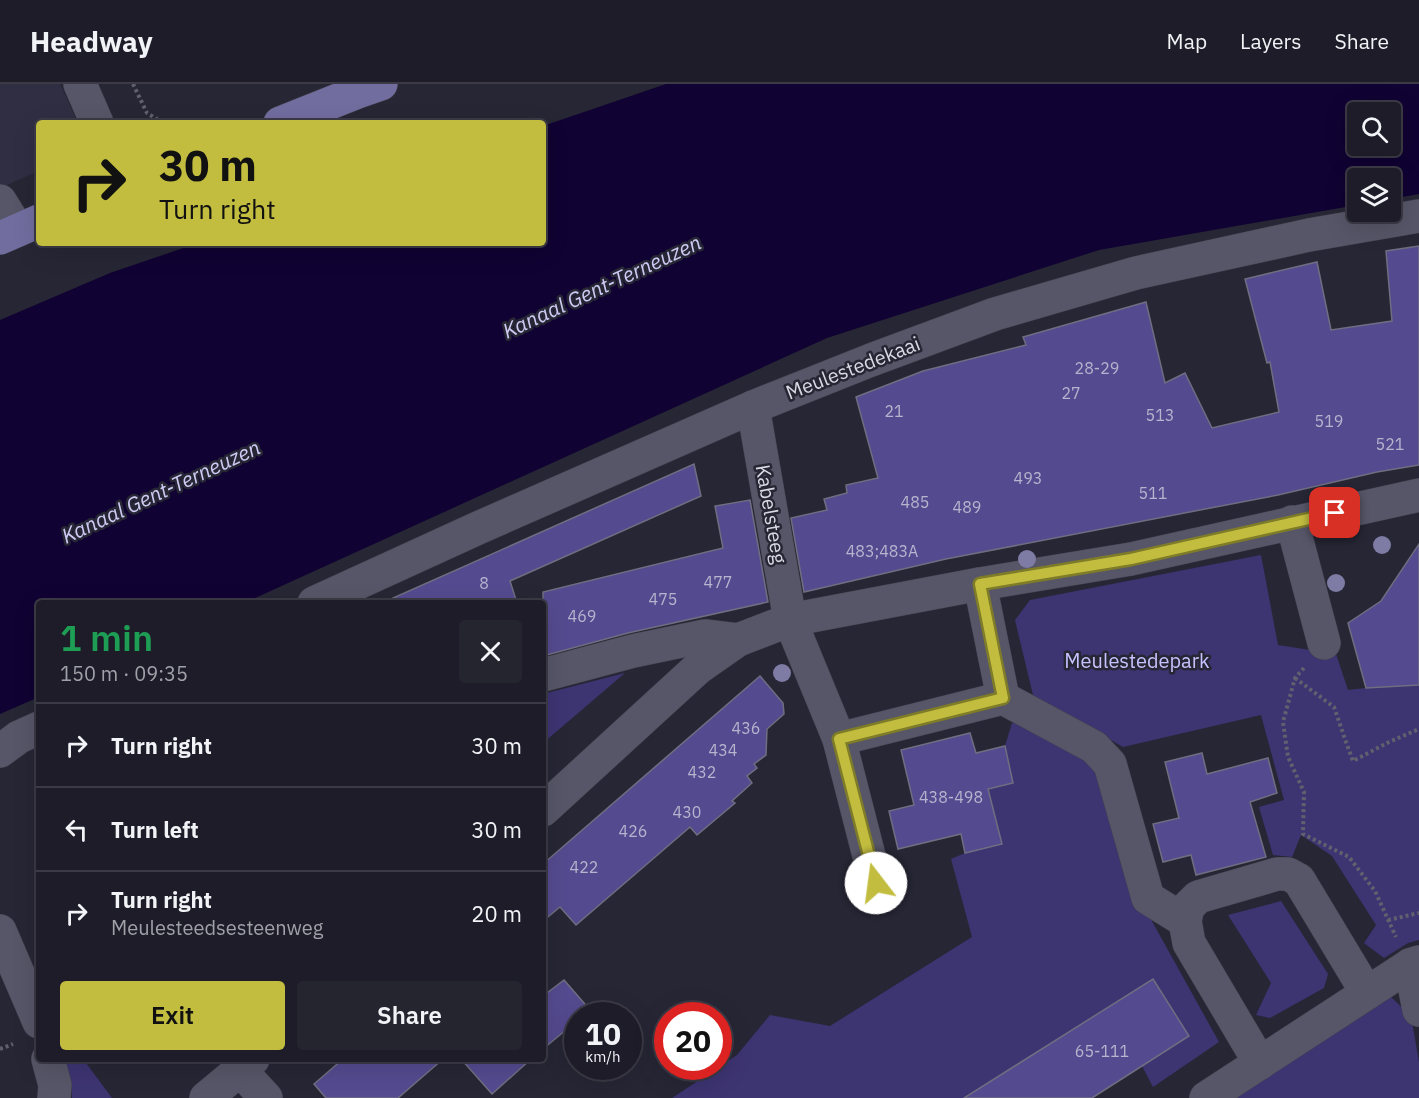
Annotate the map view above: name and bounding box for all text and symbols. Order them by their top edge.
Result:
text: Headway [30,23,153,60]
text: Map [1167,27,1207,55]
text: Layers [1240,27,1302,55]
text: Share [1335,27,1389,55]
map controls [1347,102,1401,222]
button: search [1347,102,1401,156]
text: 30 m [159,138,257,193]
icon: right [60,144,138,222]
button: layers [1347,168,1401,222]
text: Turn right [159,191,276,226]
water label: Kanaal Gent-Terneuzen [498,228,705,344]
street label: Meulestedekaai [782,330,924,406]
house number: 28-29 [1075,358,1119,378]
house number: 27 [1061,383,1081,403]
house number: 21 [884,401,904,421]
house number: 513 [1146,405,1174,425]
house number: 519 [1315,411,1343,431]
water label: Kanaal Gent-Terneuzen [57,433,264,549]
house number: 521 [1376,434,1404,454]
street label: Kabelsteeg [750,462,794,566]
house number: 493 [1014,468,1042,488]
house number: 511 [1139,483,1167,503]
pin [1309,487,1360,538]
house number: 485 [901,492,929,512]
icon: arrive [1318,496,1351,529]
house number: 489 [953,497,981,517]
house number: 483;483A [846,541,918,561]
house number: 477 [704,572,732,592]
house number: 8 [479,573,489,593]
house number: 475 [649,589,677,609]
house number: 469 [568,606,596,626]
text: 1 min [60,614,153,661]
button: close [459,620,522,683]
park label: Meulestedepark [1064,647,1210,674]
text: 150 m · 09:35 [60,660,188,687]
house number: 436 [732,718,760,738]
icon: right [60,729,93,762]
text: Turn right [111,731,212,760]
text: 30 m [471,731,522,760]
house number: 434 [709,740,737,760]
house number: 432 [688,762,716,782]
house number: 438-498 [919,787,983,807]
house number: 430 [673,802,701,822]
icon: left [60,813,93,846]
text: Turn left [111,815,199,844]
text: 30 m [471,815,522,844]
house number: 426 [619,821,647,841]
position arrow [844,851,908,915]
house number: 422 [570,857,598,877]
text: Turn right [111,885,212,914]
icon: right [60,897,93,930]
text: 20 m [471,899,522,928]
text: Meulesteedsesteenweg [111,914,323,941]
button: Exit [60,981,285,1050]
button: Share [297,981,522,1050]
speed limit sign: 20 [654,1002,732,1080]
text: 10 [585,1014,621,1053]
house number: 65-111 [1075,1041,1129,1061]
text: km/h [585,1047,621,1066]

